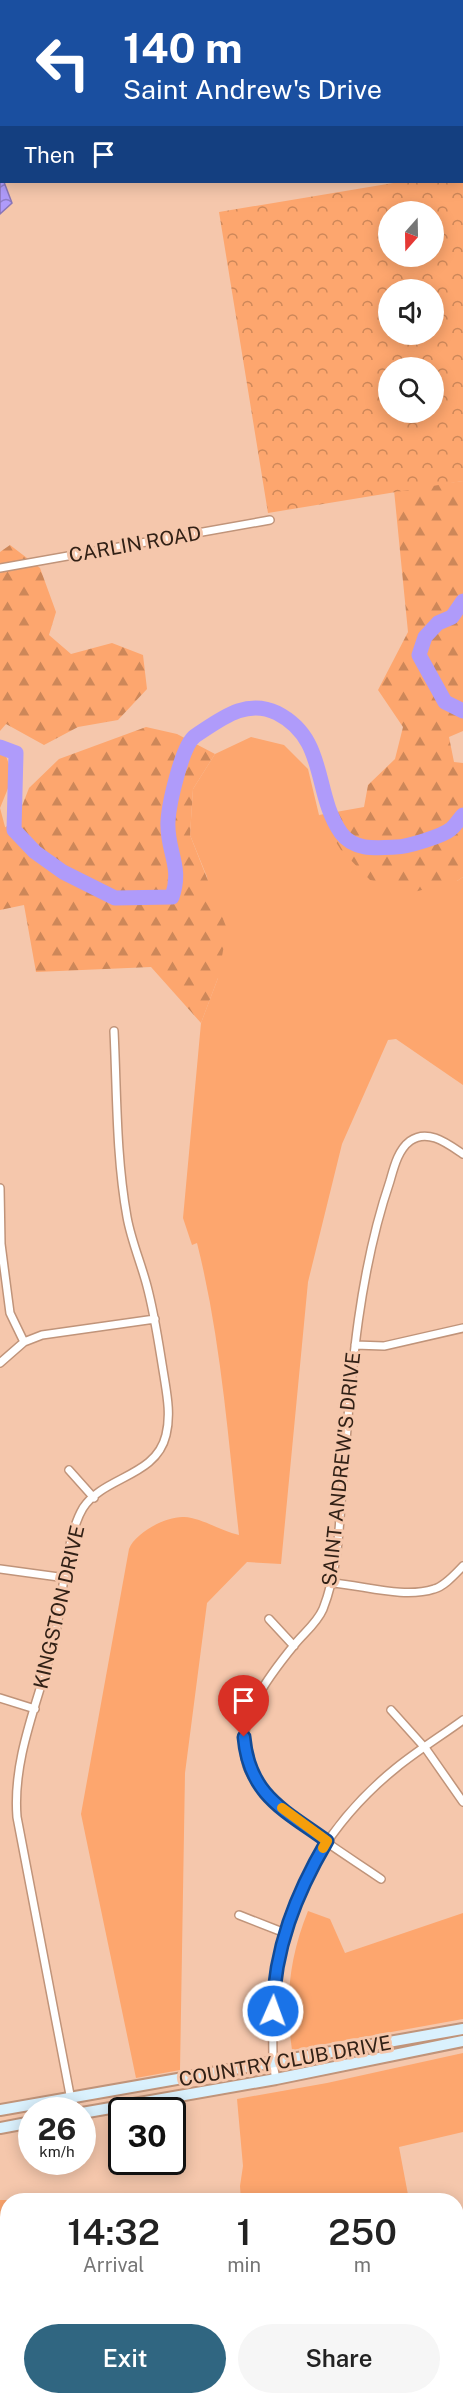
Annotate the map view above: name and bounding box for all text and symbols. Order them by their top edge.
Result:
text: 140 m [123,23,243,72]
icon: left [24,24,102,102]
text: Saint Andrew's Drive [123,73,382,105]
icon: arrive [87,138,120,171]
text: Then [24,142,75,168]
north arrow [378,201,444,267]
map controls [378,201,444,423]
button: sound [378,279,444,345]
button: search [378,357,444,423]
street label: CARLIN ROAD [67,521,203,567]
street label: SAINT ANDREW'S DRIVE [317,1351,365,1587]
street label: KINGSTON DRIVE [28,1523,90,1691]
pin [218,1675,269,1737]
icon: arrive [227,1684,260,1717]
position arrow [241,1979,305,2043]
street label: COUNTRY CLUB DRIVE [177,2030,393,2092]
speed limit sign: 30 [108,2097,186,2175]
text: 26 [38,2111,76,2147]
text: km/h [39,2143,75,2160]
text: 14:32 [67,2211,160,2253]
text: 1 [237,2211,252,2253]
text: 250 [328,2211,397,2253]
text: Arrival [83,2253,144,2277]
text: min [227,2253,261,2277]
text: m [354,2253,371,2277]
button: Exit [24,2324,226,2393]
button: Share [238,2324,440,2393]

